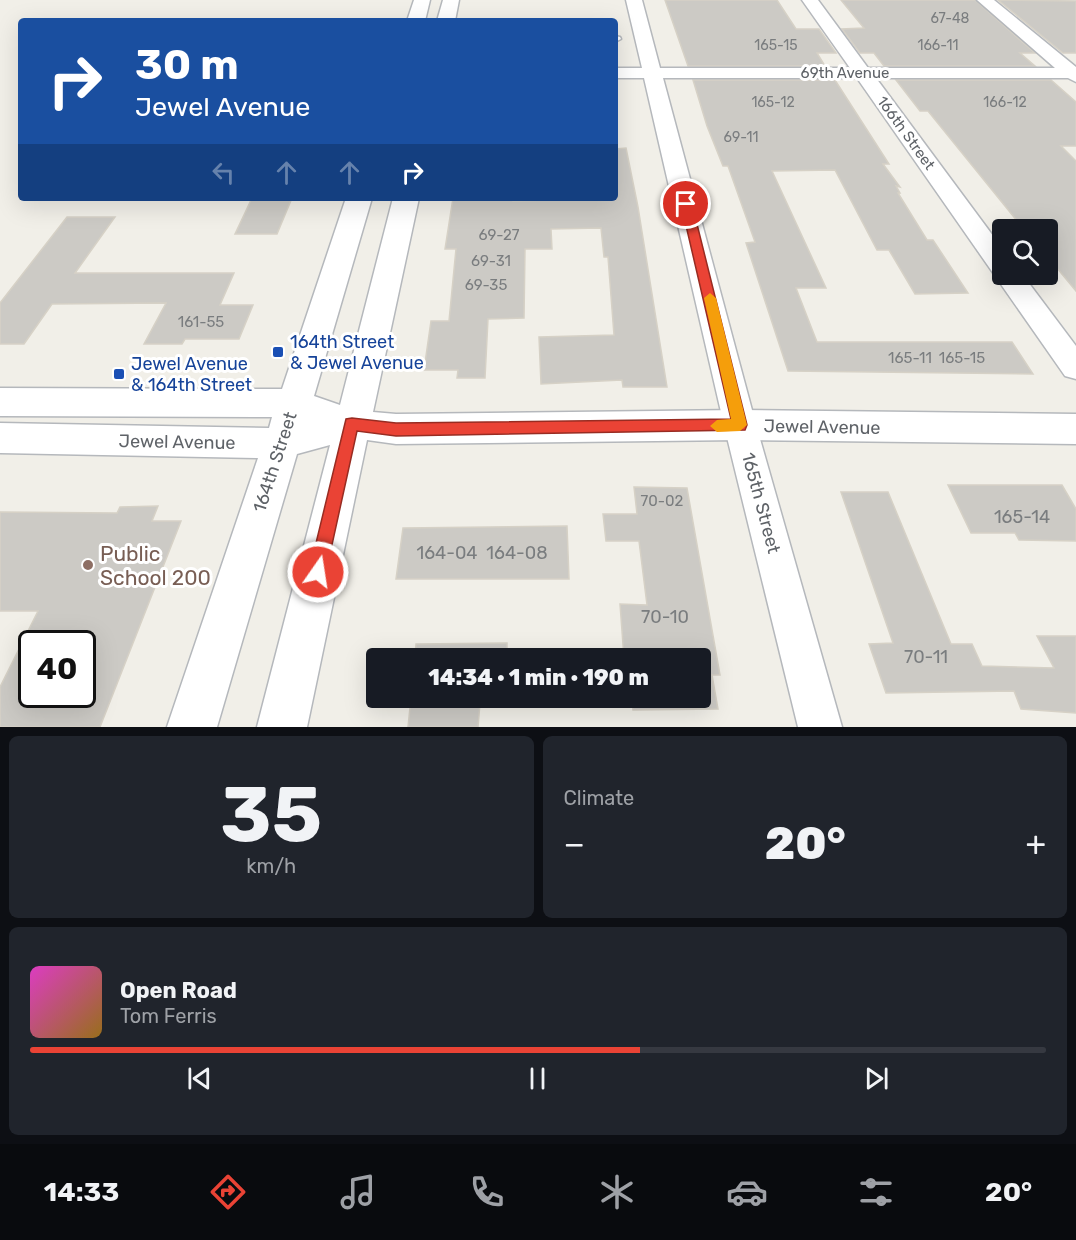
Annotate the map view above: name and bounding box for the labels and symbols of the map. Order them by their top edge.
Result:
house number: 67-48 [930,10,970,27]
house number: 165-15 [754,37,798,54]
house number: 166-11 [917,37,959,54]
street label: 69th Avenue [801,64,889,82]
street label: 166th Street [873,93,939,173]
house number: 165-12 [751,94,795,111]
house number: 166-12 [983,94,1027,111]
house number: 69-11 [724,129,758,146]
pin [660,178,711,229]
house number: 69-27 [479,226,520,244]
house number: 69-31 [471,252,511,270]
house number: 69-35 [465,276,507,294]
house number: 161-55 [178,313,224,331]
place label: 164th Street & Jewel Avenue [290,331,424,374]
marker: 164th Street & Jewel Avenue [271,345,285,359]
house number: 165-11 [888,349,932,367]
house number: 165-15 [939,349,985,367]
place label: Jewel Avenue & 164th Street [131,353,252,396]
marker: Jewel Avenue & 164th Street [112,367,126,381]
street label: 164th Street [248,409,302,515]
street label: Jewel Avenue [763,415,881,439]
street label: Jewel Avenue [118,430,236,454]
street label: 165th Street [737,450,785,556]
house number: 70-02 [641,492,684,510]
house number: 165-14 [994,506,1050,528]
position arrow [286,540,350,604]
place label: Public School 200 [100,541,211,590]
house number: 164-04 [416,542,478,564]
house number: 164-08 [486,542,548,564]
marker: Public School 200 [81,558,95,572]
house number: 70-10 [641,606,689,628]
speed limit sign: 40 [18,630,96,708]
house number: 70-11 [904,646,948,668]

